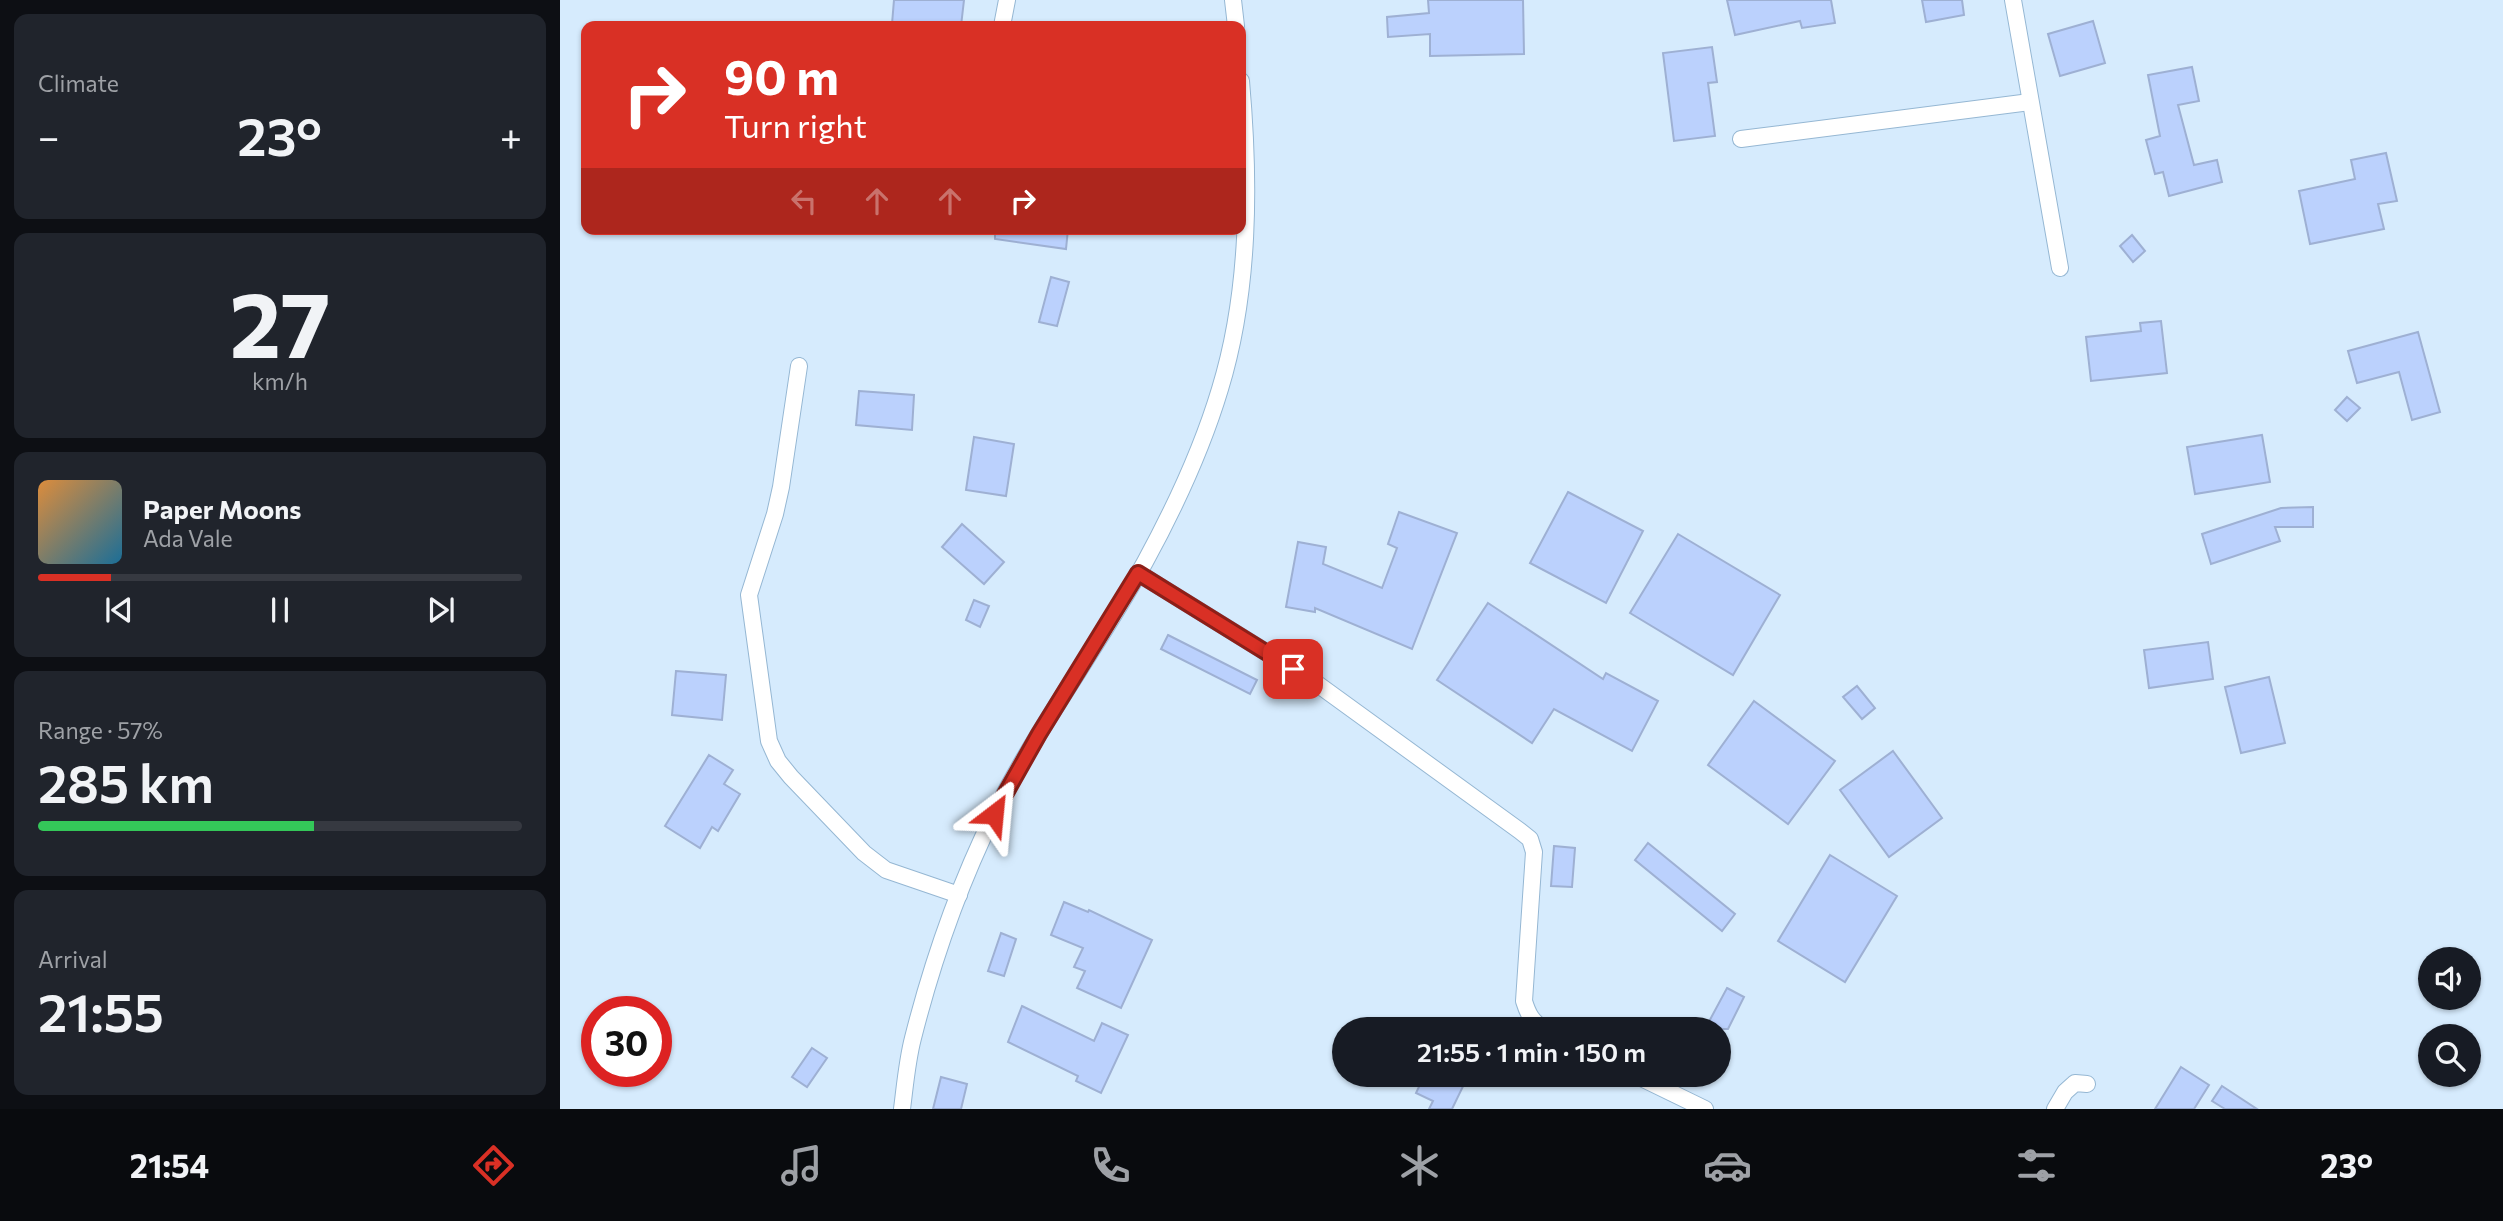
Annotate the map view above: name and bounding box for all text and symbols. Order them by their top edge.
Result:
text: 90 m [724,45,839,105]
icon: right [609,49,700,140]
text: Climate [38,69,119,97]
text: 23° [237,103,322,167]
text: Turn right [724,105,867,145]
text: − [38,112,60,159]
text: + [500,112,522,159]
icon: left [785,182,823,220]
icon: ahead [858,182,896,220]
icon: ahead [931,182,969,220]
icon: right [1004,182,1042,220]
text: 27 [229,265,331,377]
text: km/h [252,367,308,395]
text: Paper Moons [143,493,301,524]
text: Ada Vale [143,524,233,552]
icon: previous [100,591,138,629]
icon: pause [261,591,299,629]
icon: next [422,591,460,629]
pin [1263,639,1323,699]
icon: arrive [1274,650,1312,688]
text: Range · 57% [38,716,163,744]
text: 285 km [38,750,214,814]
position arrow [957,777,1031,851]
text: Arrival [38,945,108,973]
map controls [2418,947,2481,1087]
button: sound [2418,947,2481,1010]
text: 21:55 [38,979,164,1043]
speed limit sign: 30 [581,996,672,1087]
button: search [2418,1024,2481,1087]
text: 21:55 · 1 min · 150 m [1417,1036,1646,1067]
icon: directions [469,1141,518,1190]
icon: music [777,1141,826,1190]
icon: phone [1086,1141,1135,1190]
icon: climate [1395,1141,1444,1190]
icon: car [1703,1141,1752,1190]
icon: filters [2012,1141,2061,1190]
text: 21:54 [130,1145,209,1185]
text: 23° [2320,1145,2373,1185]

